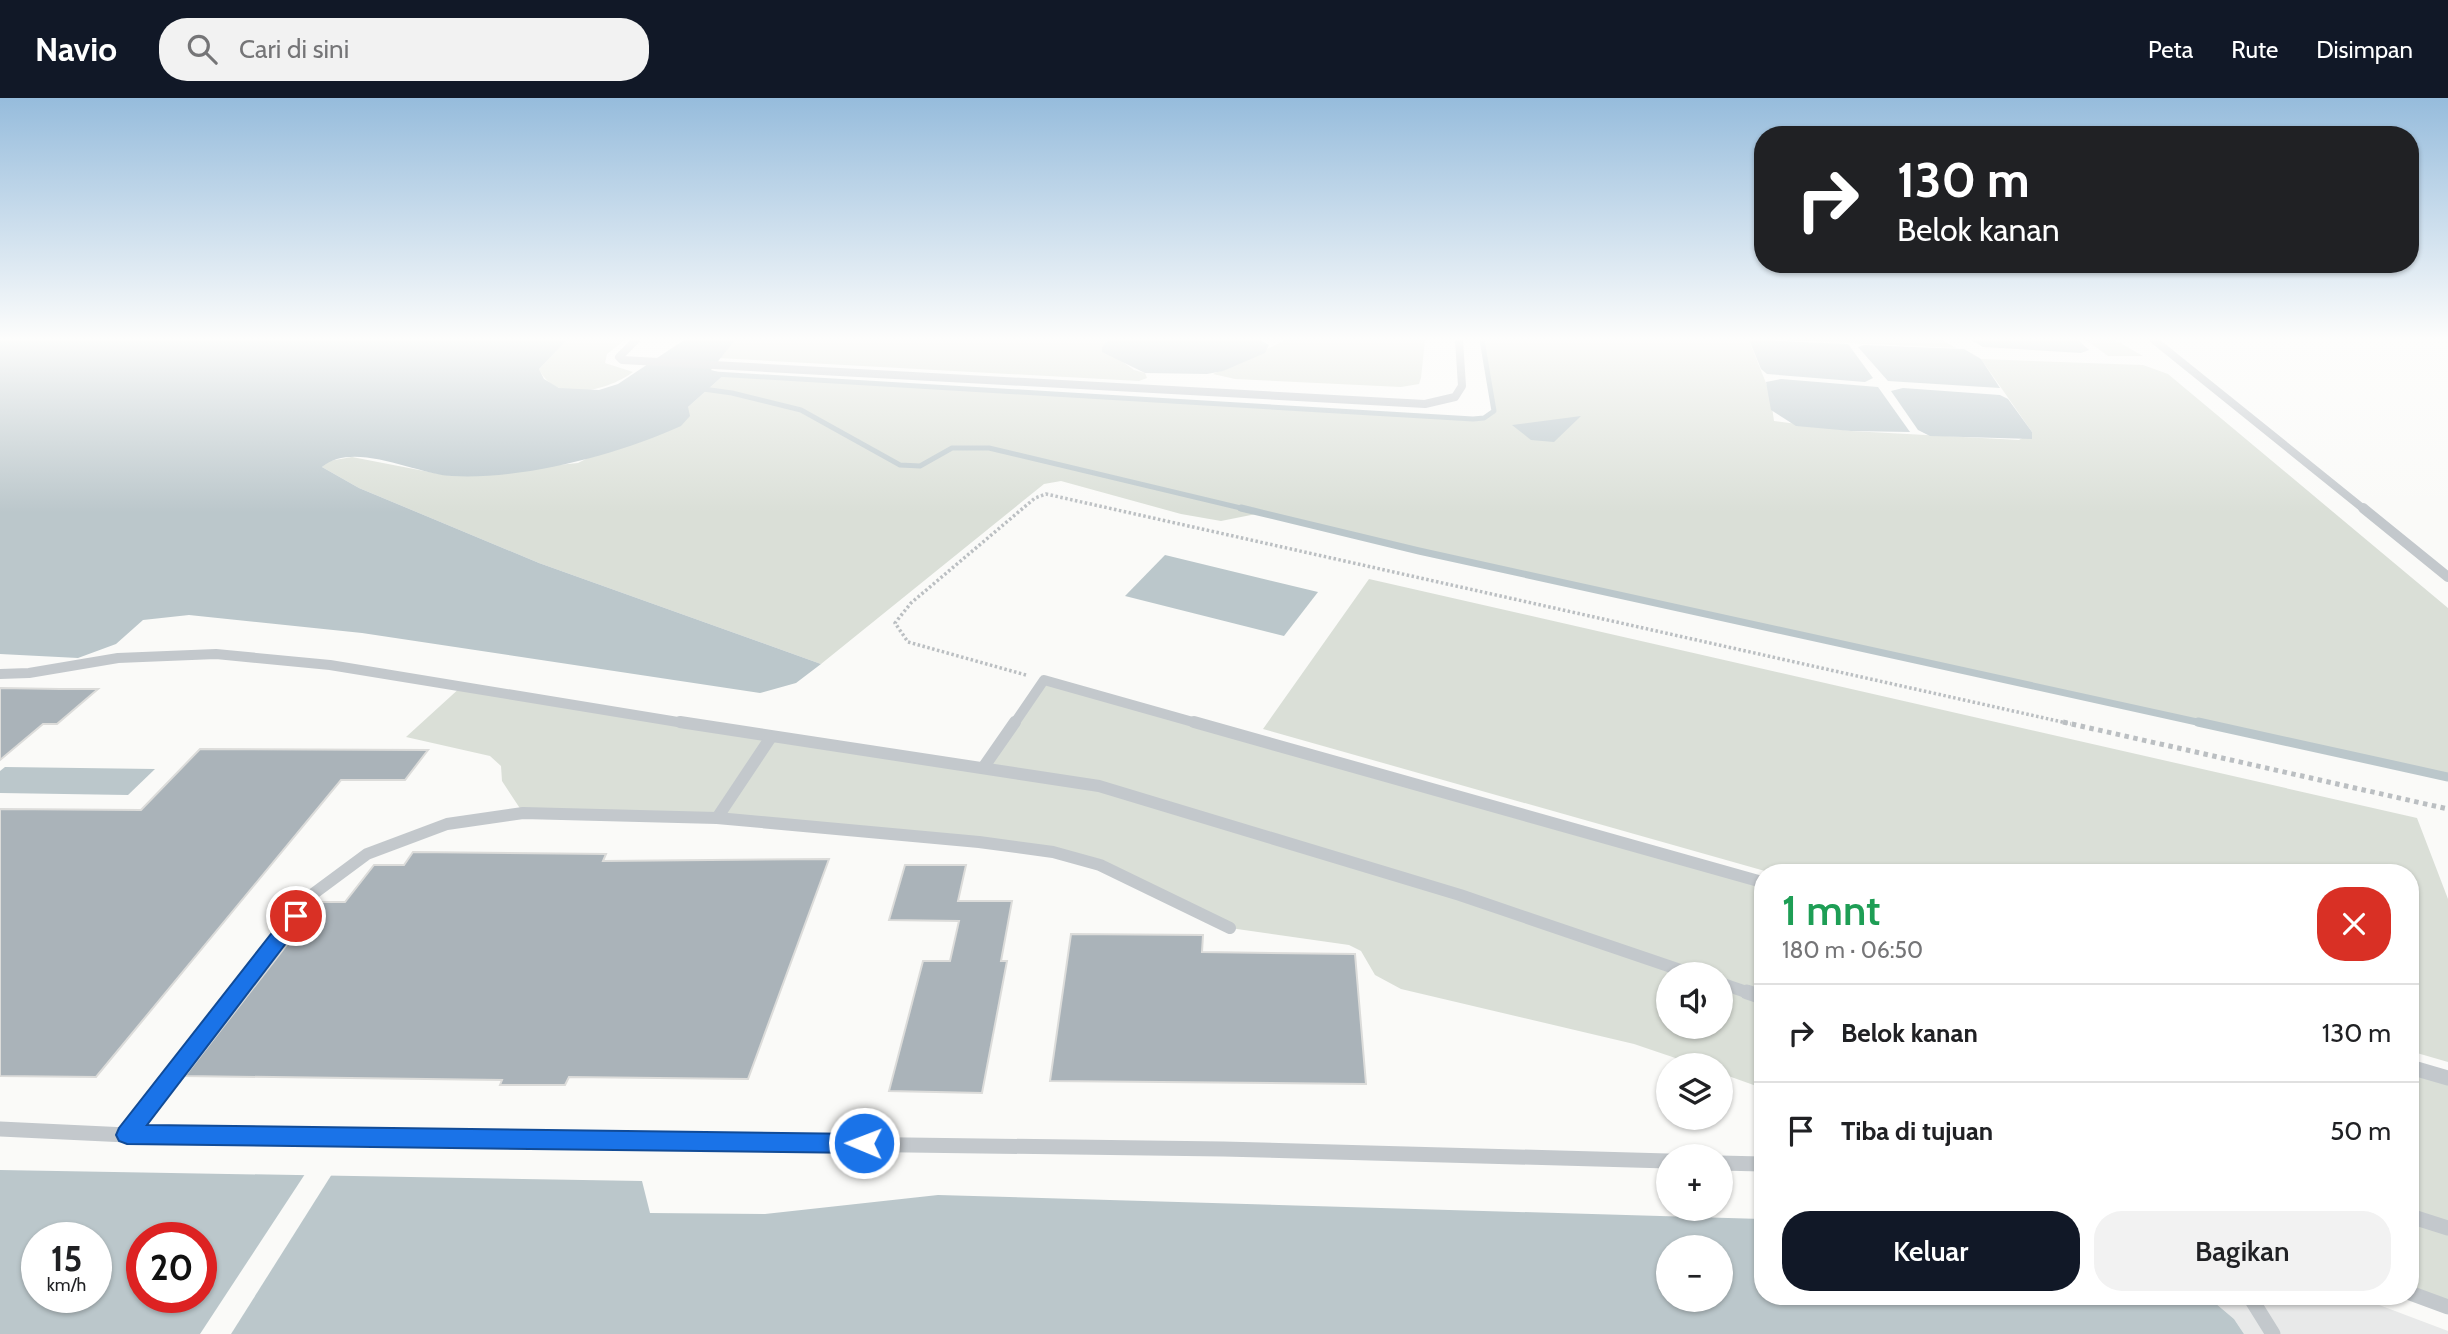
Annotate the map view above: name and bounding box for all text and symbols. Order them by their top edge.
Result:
search box [159,18,649,81]
text: Navio [35,29,117,69]
icon: search [183,30,221,68]
text: Cari di sini [239,33,349,65]
text: Peta [2148,35,2193,64]
text: Rute [2231,35,2278,64]
text: Disimpan [2316,35,2413,64]
text: 130 m [1897,150,2030,209]
icon: right [1782,154,1873,245]
text: Belok kanan [1897,210,2060,249]
text: 1 mnt [1782,884,1880,936]
pin [266,886,326,946]
button: close [2317,887,2391,961]
icon: arrive [277,897,315,935]
text: 180 m · 06:50 [1782,936,1923,964]
map controls [1656,962,1733,1312]
button: sound [1656,962,1733,1039]
icon: right [1782,1014,1820,1052]
text: Belok kanan [1841,1017,1978,1049]
text: 130 m [2322,1017,2391,1049]
button: layers [1656,1053,1733,1130]
position arrow [827,1106,901,1180]
icon: arrive [1782,1112,1820,1150]
text: Tiba di tujuan [1841,1115,1993,1147]
text: 50 m [2330,1115,2391,1147]
button: + [1656,1144,1733,1221]
button: Keluar [1782,1211,2080,1291]
button: Bagikan [2094,1211,2391,1291]
speed limit sign: 20 [126,1222,217,1313]
button: − [1656,1235,1733,1312]
text: 15 [51,1237,82,1280]
text: km/h [47,1274,86,1296]

